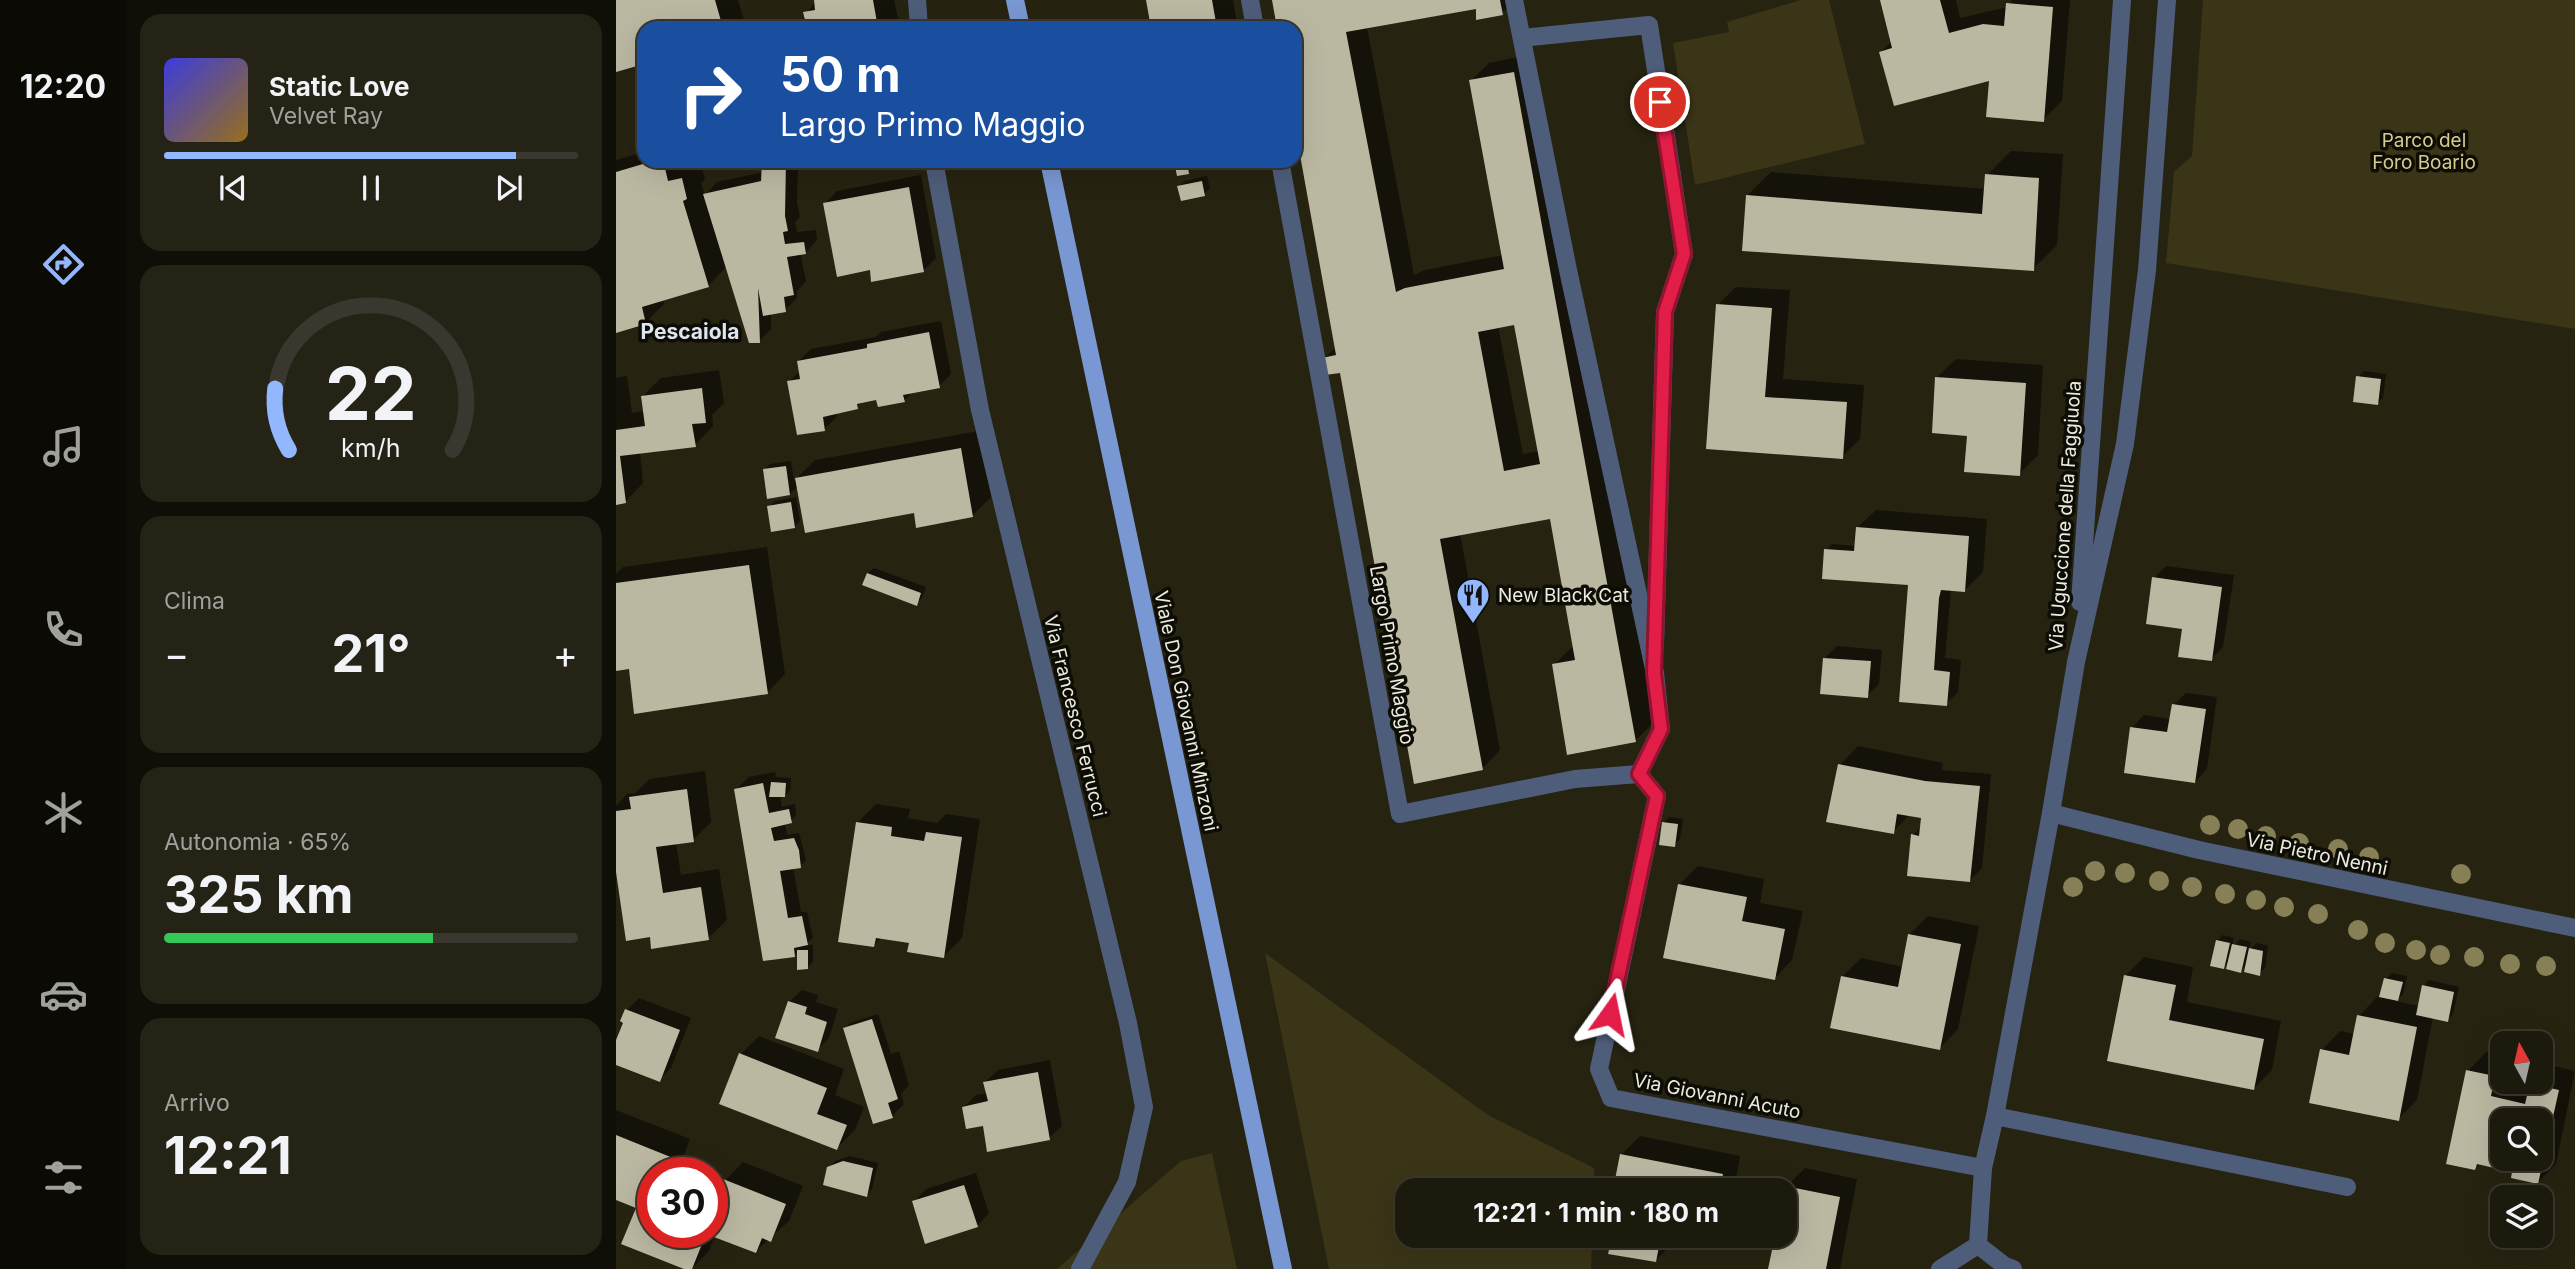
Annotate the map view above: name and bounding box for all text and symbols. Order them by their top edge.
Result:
text: 50 m [780,45,901,104]
icon: right [665,49,756,140]
text: 12:20 [20,67,106,106]
text: Static Love [269,71,410,102]
pin [1630,72,1690,132]
icon: arrive [1641,83,1679,121]
text: Velvet Ray [269,102,383,130]
text: Largo Primo Maggio [780,105,1085,144]
park label: Parco del Foro Boario [2372,129,2476,174]
icon: previous [214,169,252,207]
icon: pause [352,169,390,207]
icon: next [490,169,528,207]
icon: directions [39,240,88,289]
district label: Pescaiola [641,319,739,344]
text: 22 [325,349,417,438]
street label: Via Uguccione della Faggiuola [2044,380,2086,652]
icon: music [39,422,88,471]
text: km/h [341,432,401,462]
street label: Largo Primo Maggio [1365,564,1419,746]
restaurant icon: New Black Cat [1454,576,1492,625]
place label: New Black Cat [1498,584,1629,607]
text: Clima [164,587,225,615]
street label: Viale Don Giovanni Minzoni [1149,589,1223,833]
icon: phone [39,605,88,654]
street label: Via Francesco Ferrucci [1039,613,1111,819]
text: 21° [331,622,411,685]
text: − [164,631,189,677]
text: + [553,631,578,677]
icon: climate [39,788,88,837]
text: Autonomia · 65% [164,828,351,856]
street label: Via Pietro Nenni [2244,828,2390,880]
text: 325 km [164,863,354,926]
icon: car [39,970,88,1019]
position arrow [1573,977,1647,1051]
north arrow [2490,1031,2553,1094]
map controls [2490,1031,2553,1248]
street label: Via Giovanni Acuto [1631,1069,1803,1123]
text: Arrivo [164,1089,230,1117]
button: search [2490,1108,2553,1171]
text: 12:21 [164,1124,292,1187]
icon: filters [39,1153,88,1202]
speed limit sign: 30 [637,1157,728,1248]
button: layers [2490,1185,2553,1248]
text: 12:21 · 1 min · 180 m [1473,1197,1719,1228]

